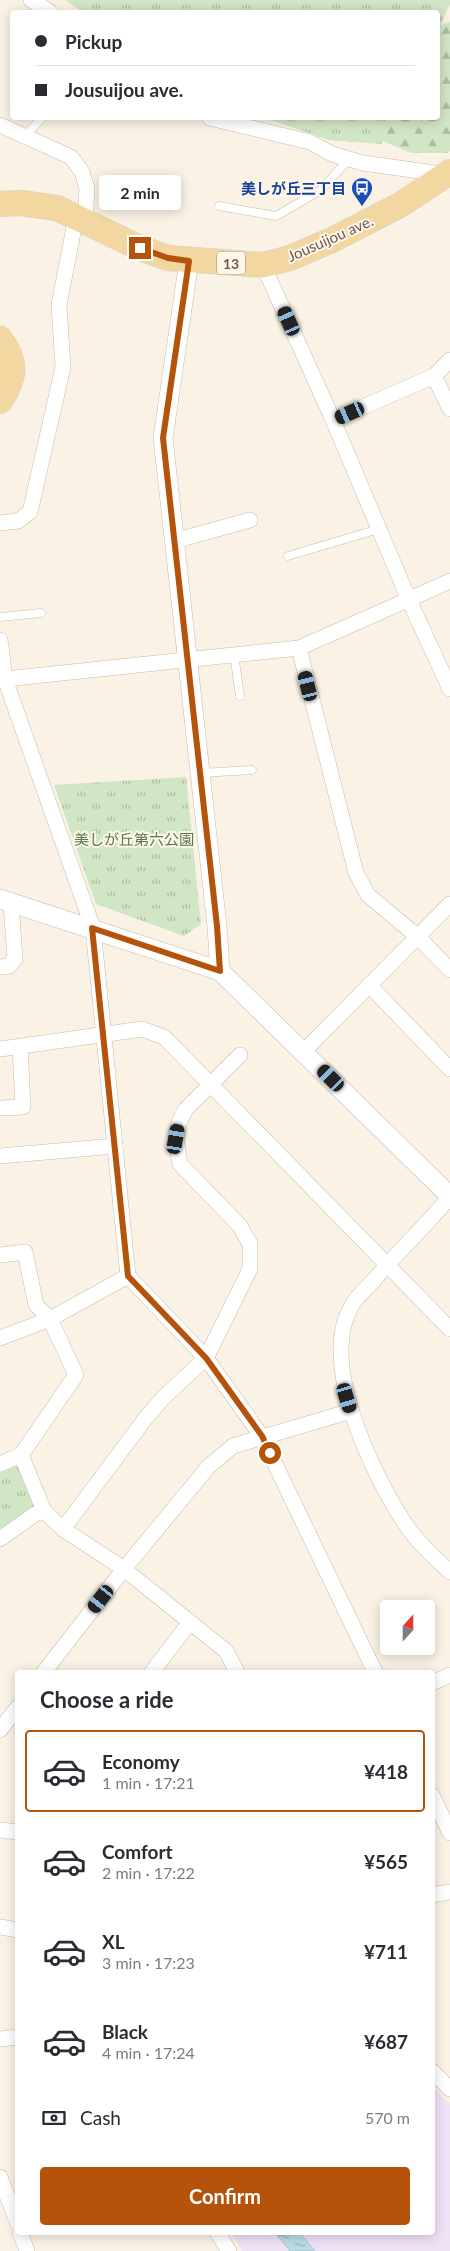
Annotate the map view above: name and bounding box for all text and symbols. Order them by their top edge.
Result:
text: Pickup [65,30,122,53]
text: Jousuijou ave. [65,78,183,101]
callout: 2 min [99,176,181,210]
bus stop icon: 美しが丘三丁目 [350,176,374,207]
place label: 美しが丘三丁目 [241,179,346,197]
text: 2 min [120,183,160,202]
street label: Jousuijou ave. [284,211,376,265]
route end [129,237,151,259]
road number: 13 [217,252,245,274]
car [276,304,301,338]
car [333,400,366,426]
car [297,670,318,702]
park label: 美しが丘第六公園 [74,830,194,848]
car [315,1062,346,1094]
car [166,1123,185,1155]
car [335,1381,358,1415]
route start [259,1442,281,1464]
car [85,1583,116,1615]
north arrow [380,1600,435,1655]
map controls [380,1600,435,1655]
text: Choose a ride [40,1686,174,1713]
icon: car [42,1749,87,1794]
text: Economy [102,1750,180,1773]
text: ¥418 [364,1760,408,1783]
text: 1 min · 17:21 [102,1773,195,1792]
icon: car [42,1839,87,1884]
text: Comfort [102,1840,173,1863]
text: ¥565 [364,1850,408,1873]
text: 2 min · 17:22 [102,1863,195,1882]
icon: car [42,1929,87,1974]
text: XL [102,1930,125,1953]
text: ¥711 [364,1940,408,1963]
text: 3 min · 17:23 [102,1953,195,1972]
icon: car [42,2019,87,2064]
text: Black [102,2020,148,2043]
text: ¥687 [364,2030,408,2053]
text: 4 min · 17:24 [102,2043,195,2062]
icon: cash [40,2104,68,2132]
text: Cash [80,2106,121,2129]
text: 570 m [365,2108,410,2127]
button: Confirm [40,2167,410,2225]

